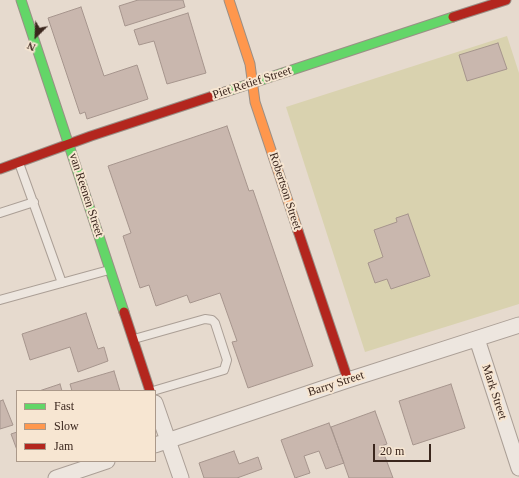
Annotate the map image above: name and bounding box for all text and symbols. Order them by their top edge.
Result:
north arrow [16,16,56,56]
text: N [25,40,37,54]
street label: Piet Retief Street [211,63,293,103]
street label: van Reenen Street [66,151,106,239]
street label: Robertson Street [266,151,304,231]
street label: Mark Street [478,363,510,421]
street label: Barry Street [306,368,366,400]
legend [16,390,156,462]
text: Fast [54,399,74,413]
text: Slow [54,419,79,433]
scale bar [375,436,433,462]
text: Jam [54,439,73,453]
text: 20 m [380,444,404,458]

